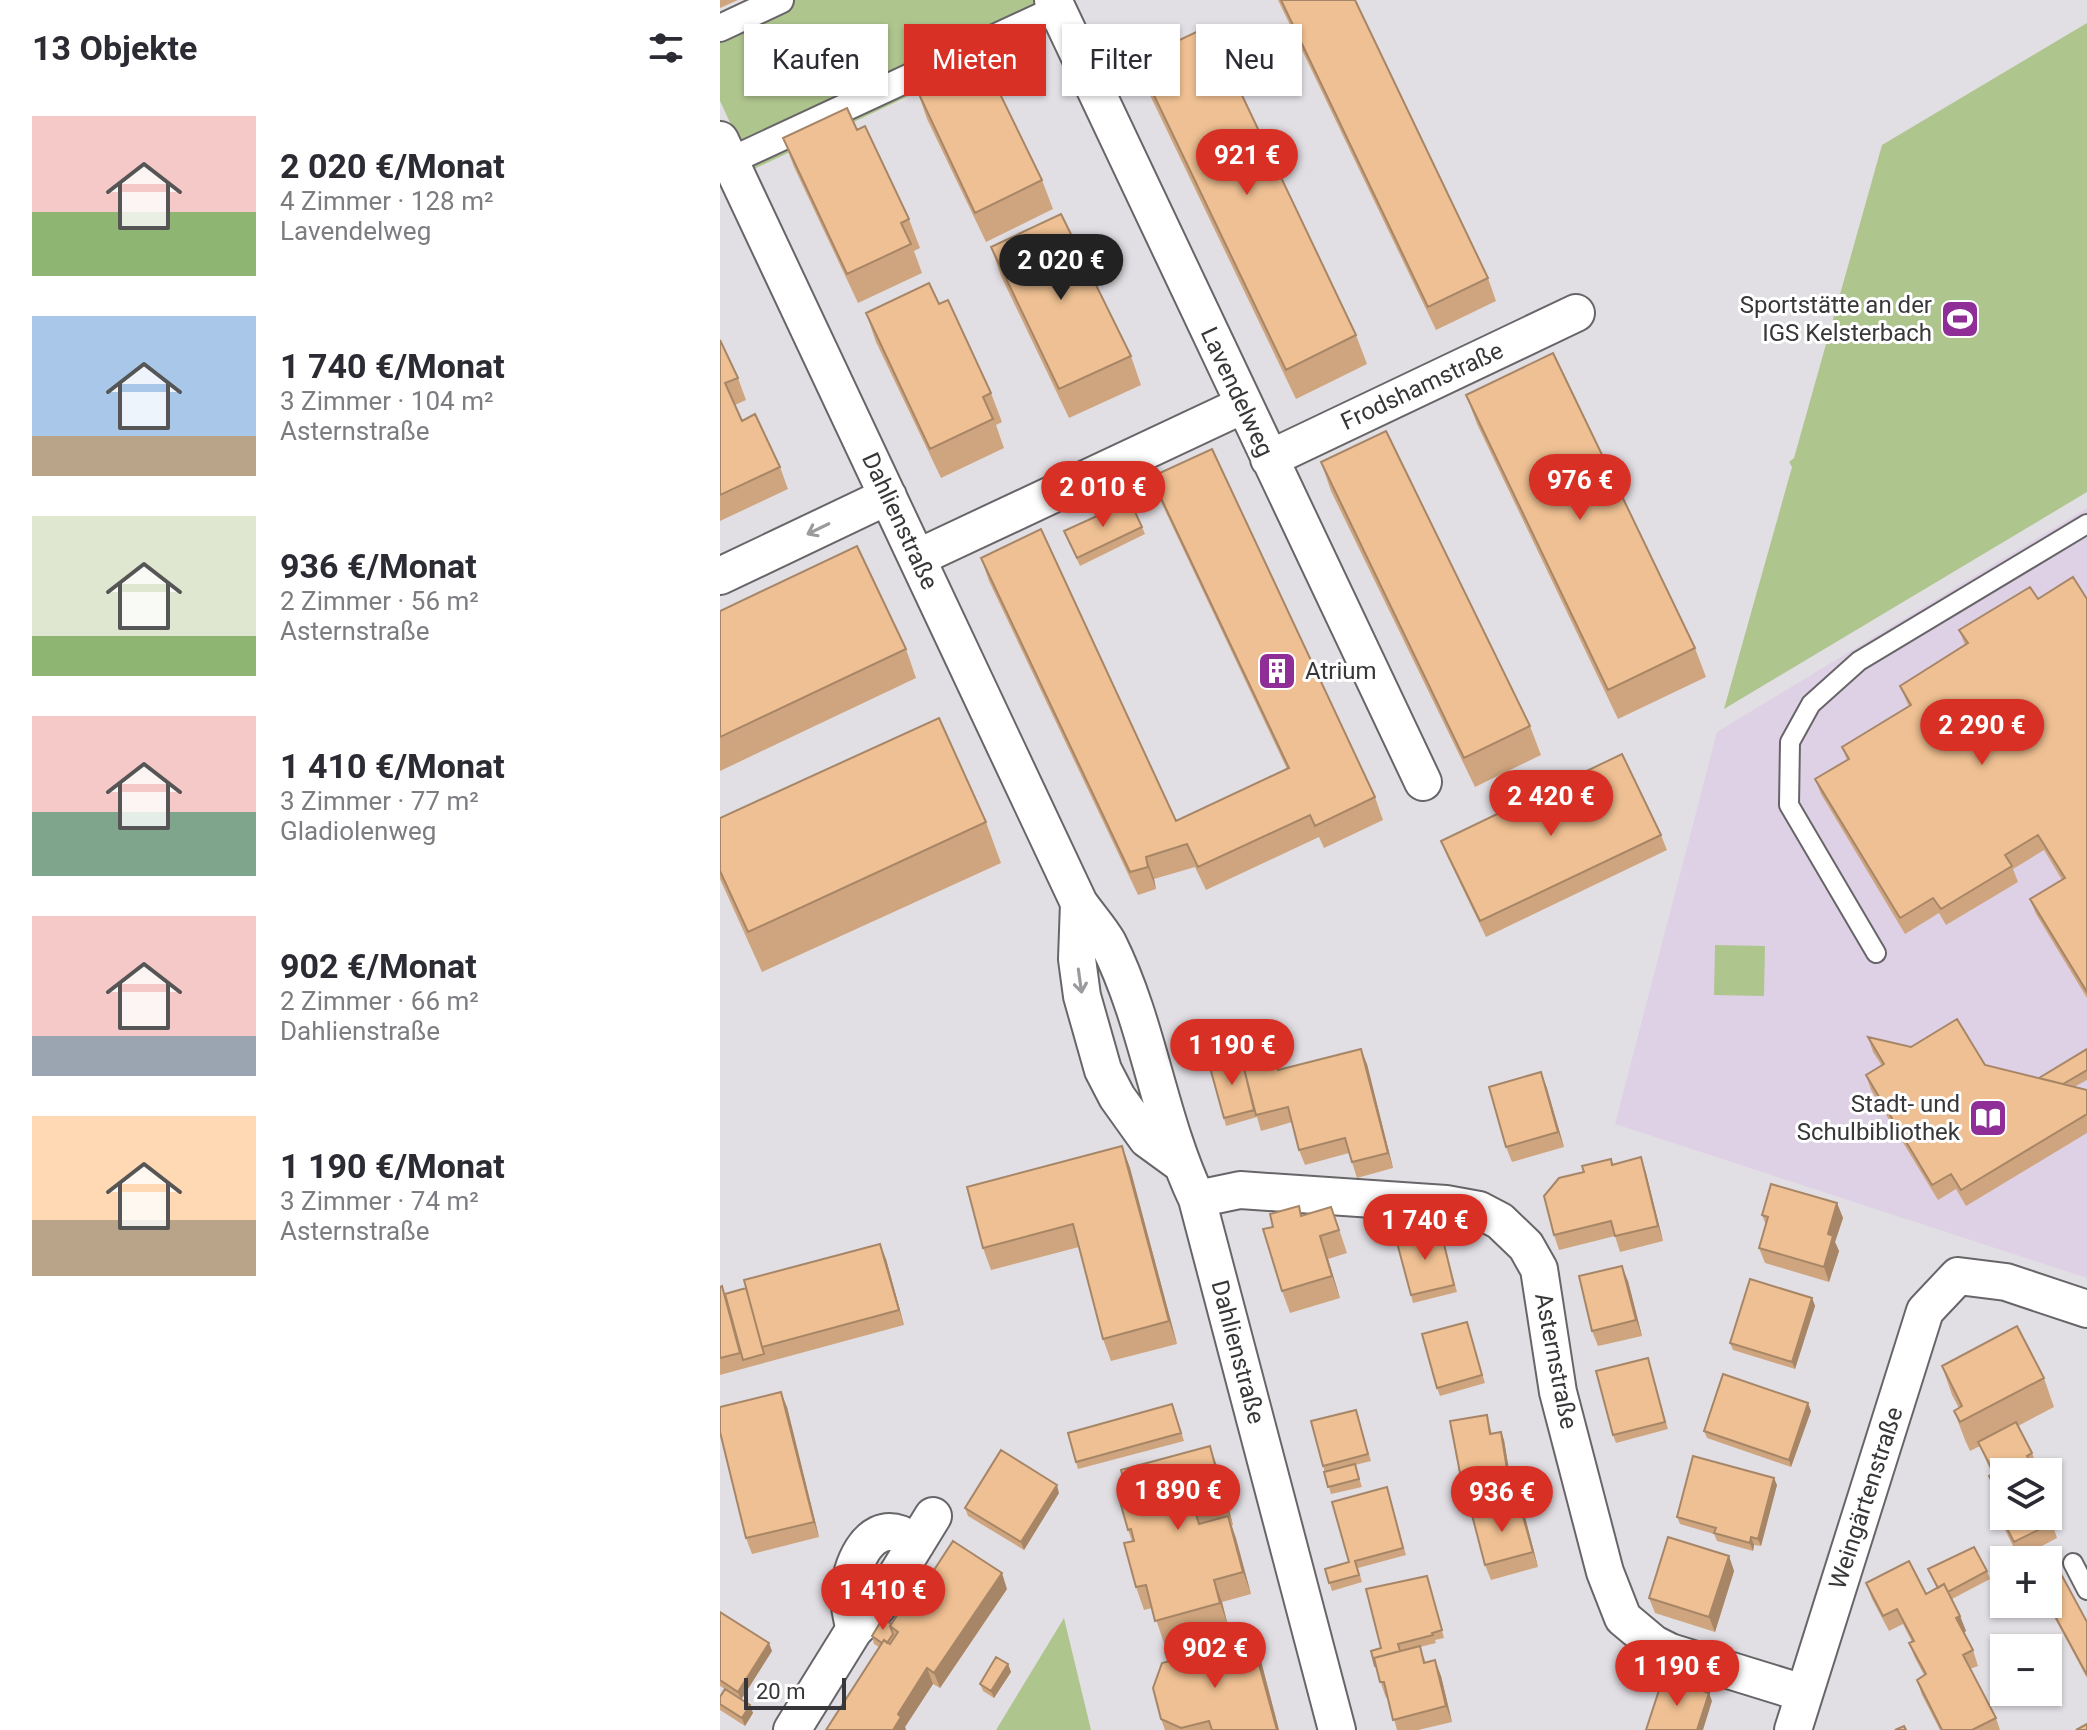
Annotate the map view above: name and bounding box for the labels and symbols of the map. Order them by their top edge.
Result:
pin: 921 € [1191,129,1303,197]
pin: 2 020 € [987,234,1135,302]
place label: Sportstätte an der IGS Kelsterbach [1740,291,1932,347]
sports icon: Sportstätte an der IGS Kelsterbach [1939,298,1981,340]
street label: Lavendelweg [1195,323,1279,461]
street label: Frodshamstraße [1336,336,1508,436]
street label: Dahlienstraße [856,448,944,594]
pin: 976 € [1524,454,1636,522]
pin: 2 010 € [1029,461,1177,529]
one-way arrow [806,522,830,537]
building icon: Atrium [1256,650,1298,692]
place label: Atrium [1305,657,1377,685]
pin: 2 290 € [1908,699,2056,767]
pin: 2 420 € [1477,770,1625,838]
one-way arrow [1073,968,1088,993]
pin: 1 190 € [1158,1019,1306,1087]
place label: Stadt- und Schulbibliothek [1797,1090,1961,1146]
library icon: Stadt- und Schulbibliothek [1967,1097,2009,1139]
pin: 1 740 € [1351,1194,1499,1262]
street label: Dahlienstraße [1205,1277,1271,1427]
street label: Asternstraße [1529,1291,1583,1431]
street label: Weingärtenstraße [1823,1403,1909,1593]
pin: 1 890 € [1104,1464,1252,1532]
pin: 936 € [1446,1466,1558,1534]
pin: 1 410 € [809,1564,957,1632]
pin: 902 € [1159,1622,1271,1690]
pin: 1 190 € [1603,1640,1751,1708]
scale bar [744,1674,846,1710]

